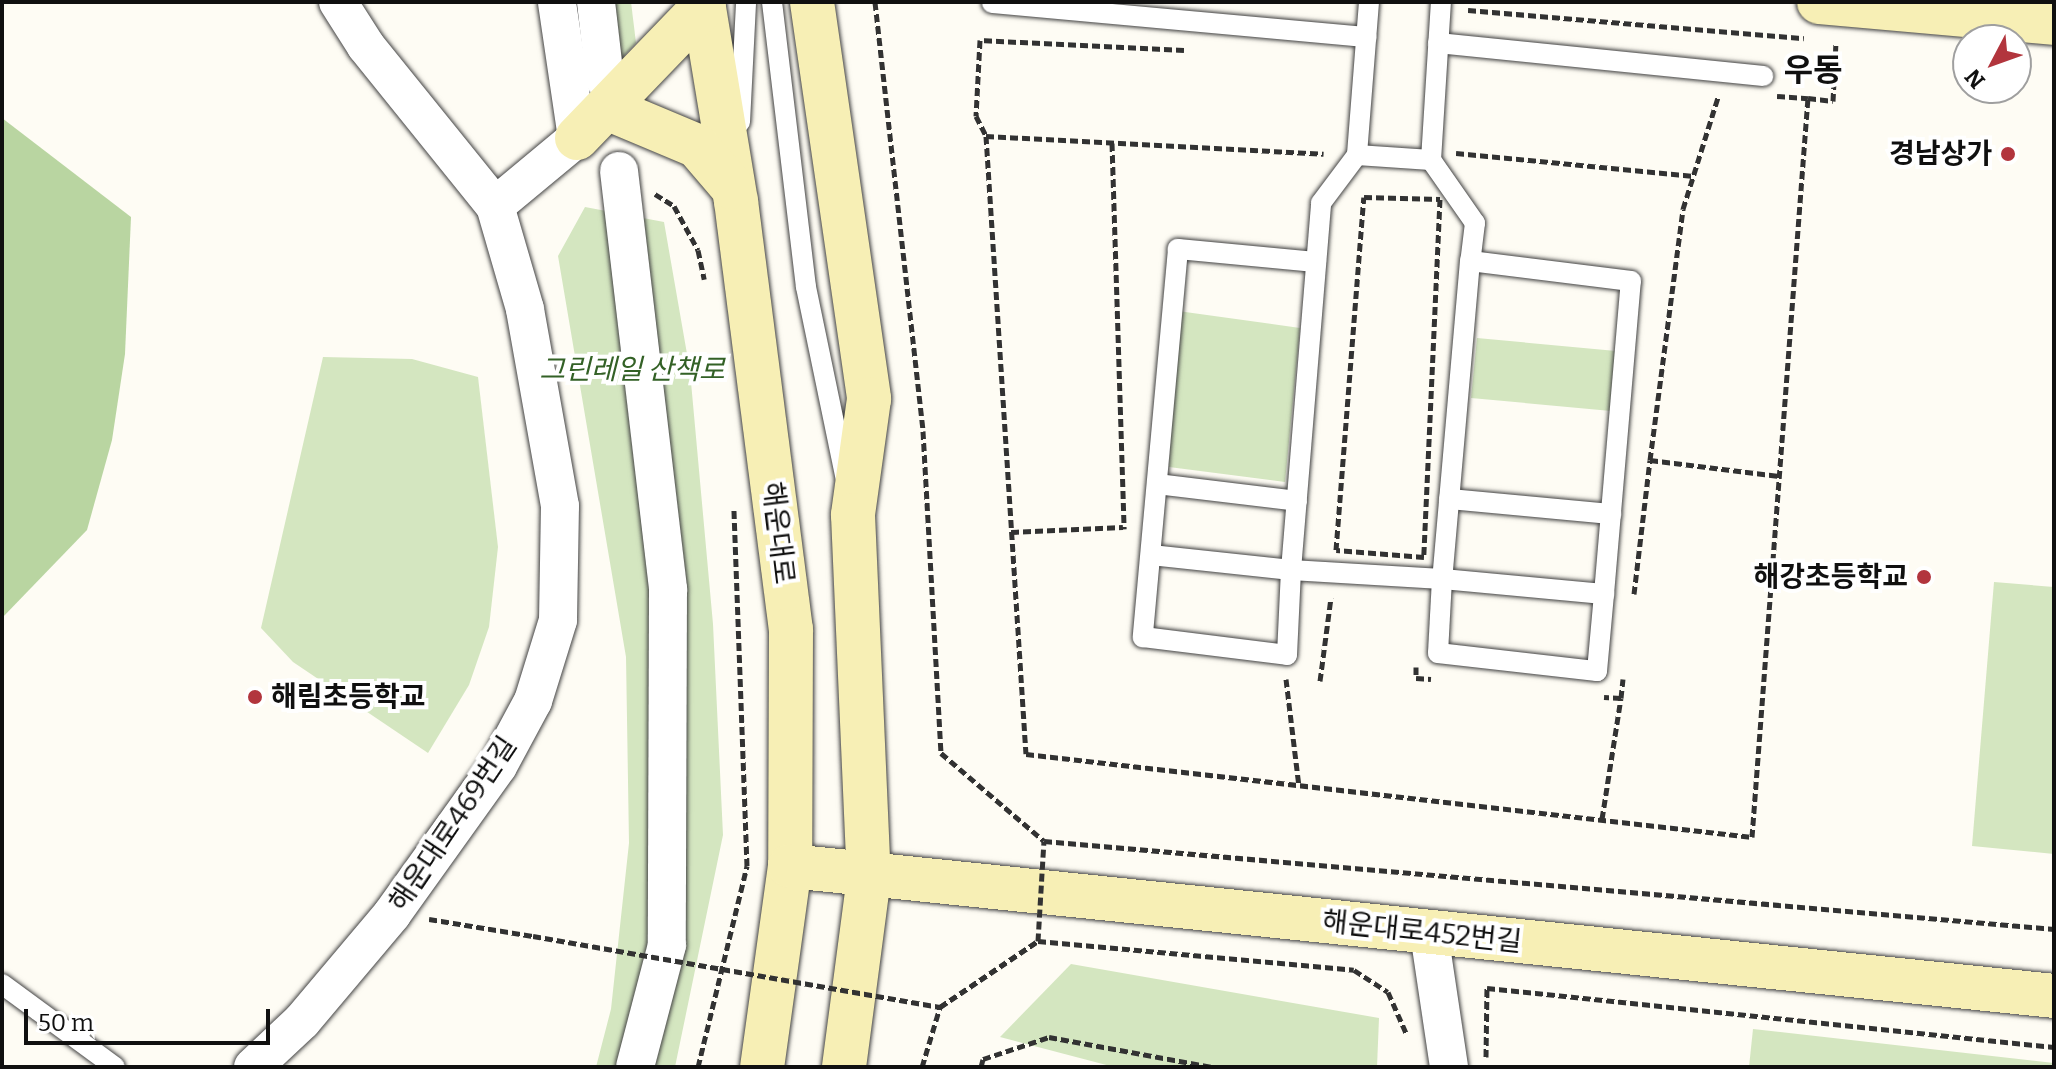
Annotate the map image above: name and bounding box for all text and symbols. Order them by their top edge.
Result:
north arrow [1952,24,2032,104]
district label: 우동 [1784,51,1842,89]
text: N [1959,64,1991,94]
place label: 경남상가 [1889,137,1992,171]
marker: 경남상가 [1999,145,2017,163]
park label: 그린레일 산책로 [539,353,725,387]
street label: 해운대로 [755,480,801,586]
place label: 해강초등학교 [1753,560,1908,594]
marker: 해강초등학교 [1915,568,1933,586]
place label: 해림초등학교 [271,680,426,714]
marker: 해림초등학교 [246,688,264,706]
street label: 해운대로469번길 [382,730,524,918]
street label: 해운대로452번길 [1320,905,1524,959]
scale bar [28,993,274,1043]
text: 50 m [38,1009,94,1037]

